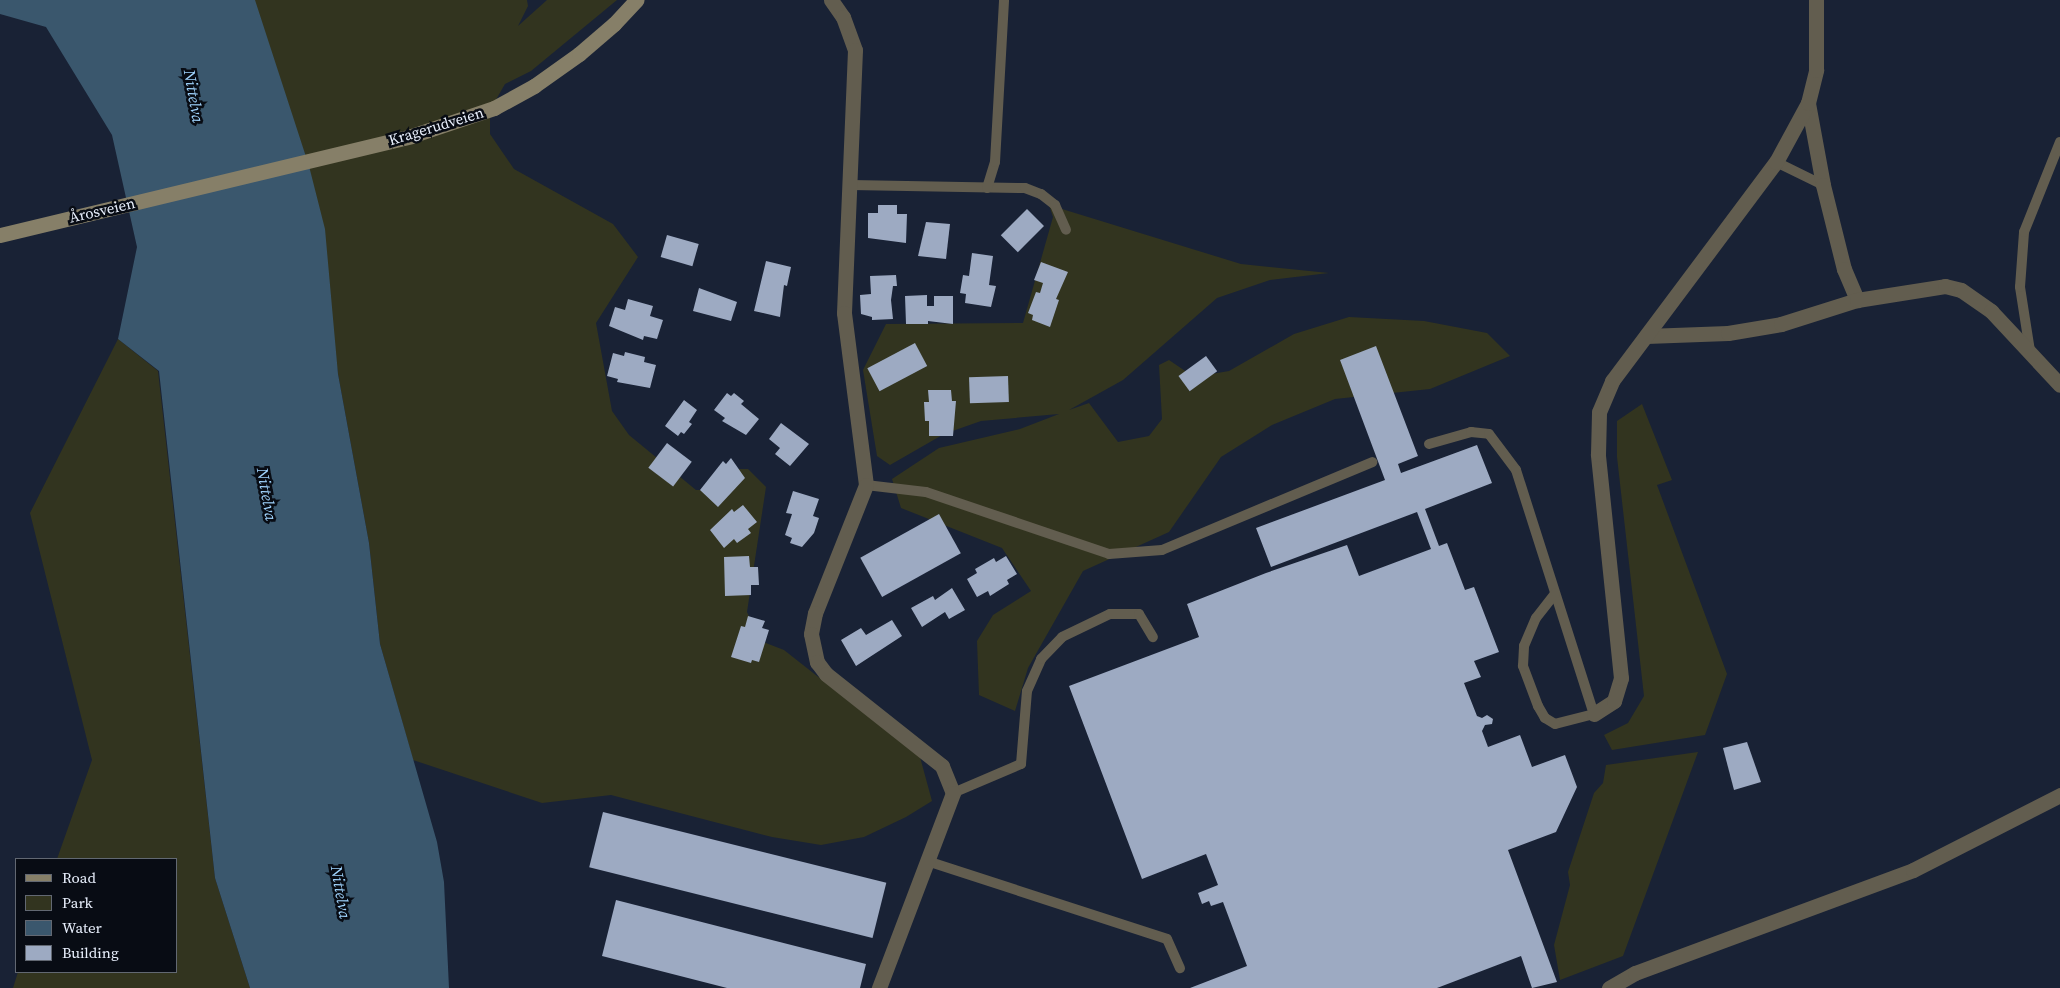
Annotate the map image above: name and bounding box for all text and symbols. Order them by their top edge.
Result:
water label: Nittelva [180,68,208,124]
street label: Kragerudveien [386,103,486,149]
street label: Årosveien [67,194,137,226]
water label: Nittelva [253,466,281,522]
legend [15,858,178,973]
water label: Nittelva [327,864,355,920]
text: Road [62,867,96,888]
text: Park [62,892,93,913]
text: Water [62,917,102,938]
text: Building [62,942,119,963]

